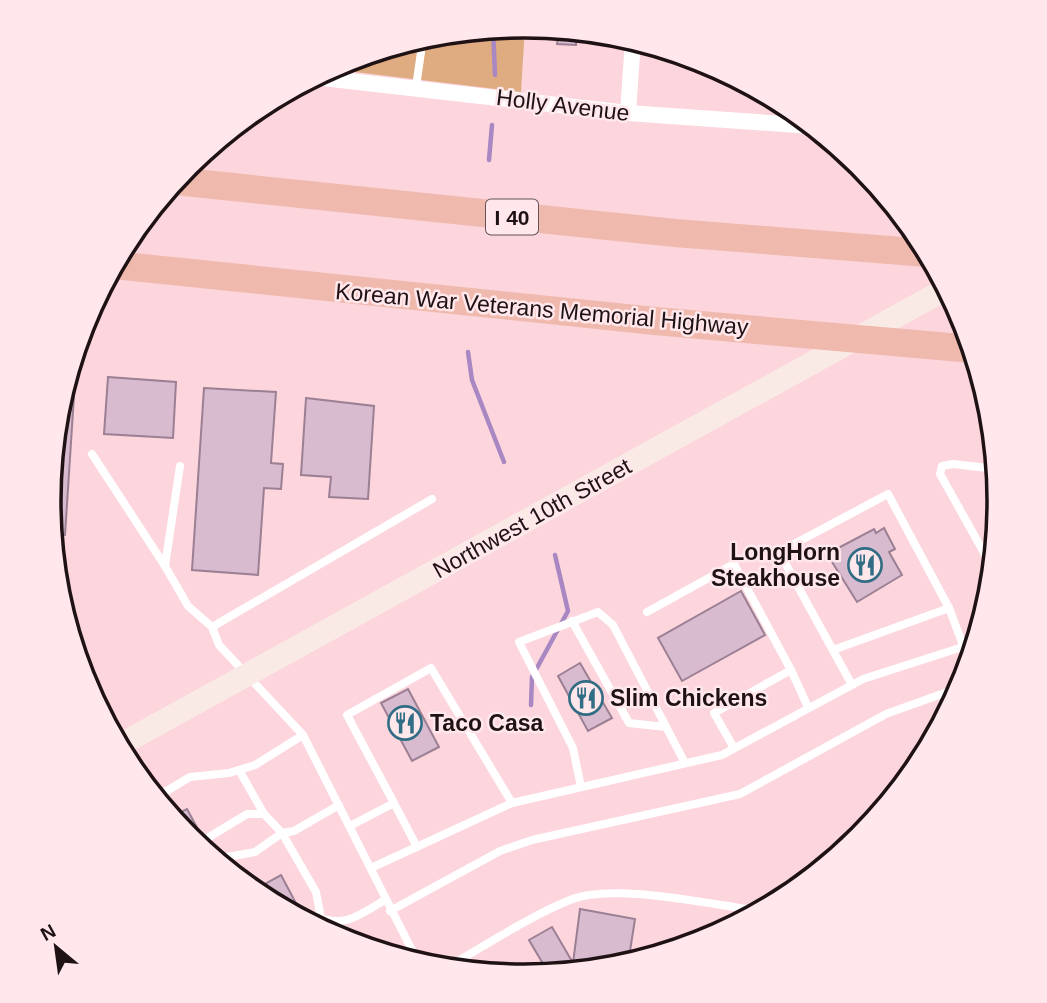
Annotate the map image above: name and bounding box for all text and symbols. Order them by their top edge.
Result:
street label: Holly Avenue [495,84,631,126]
road number: I 40 [486,200,538,234]
street label: Korean War Veterans Memorial Highway [334,278,750,340]
street label: Northwest 10th Street [428,452,636,583]
place label: LongHorn Steakhouse [711,539,840,591]
restaurant icon: LongHorn Steakhouse [846,546,884,584]
restaurant icon: Slim Chickens [567,679,605,717]
place label: Slim Chickens [610,685,767,711]
restaurant icon: Taco Casa [386,704,424,742]
place label: Taco Casa [430,710,544,736]
north arrow [21,912,91,982]
text: N [37,920,59,945]

